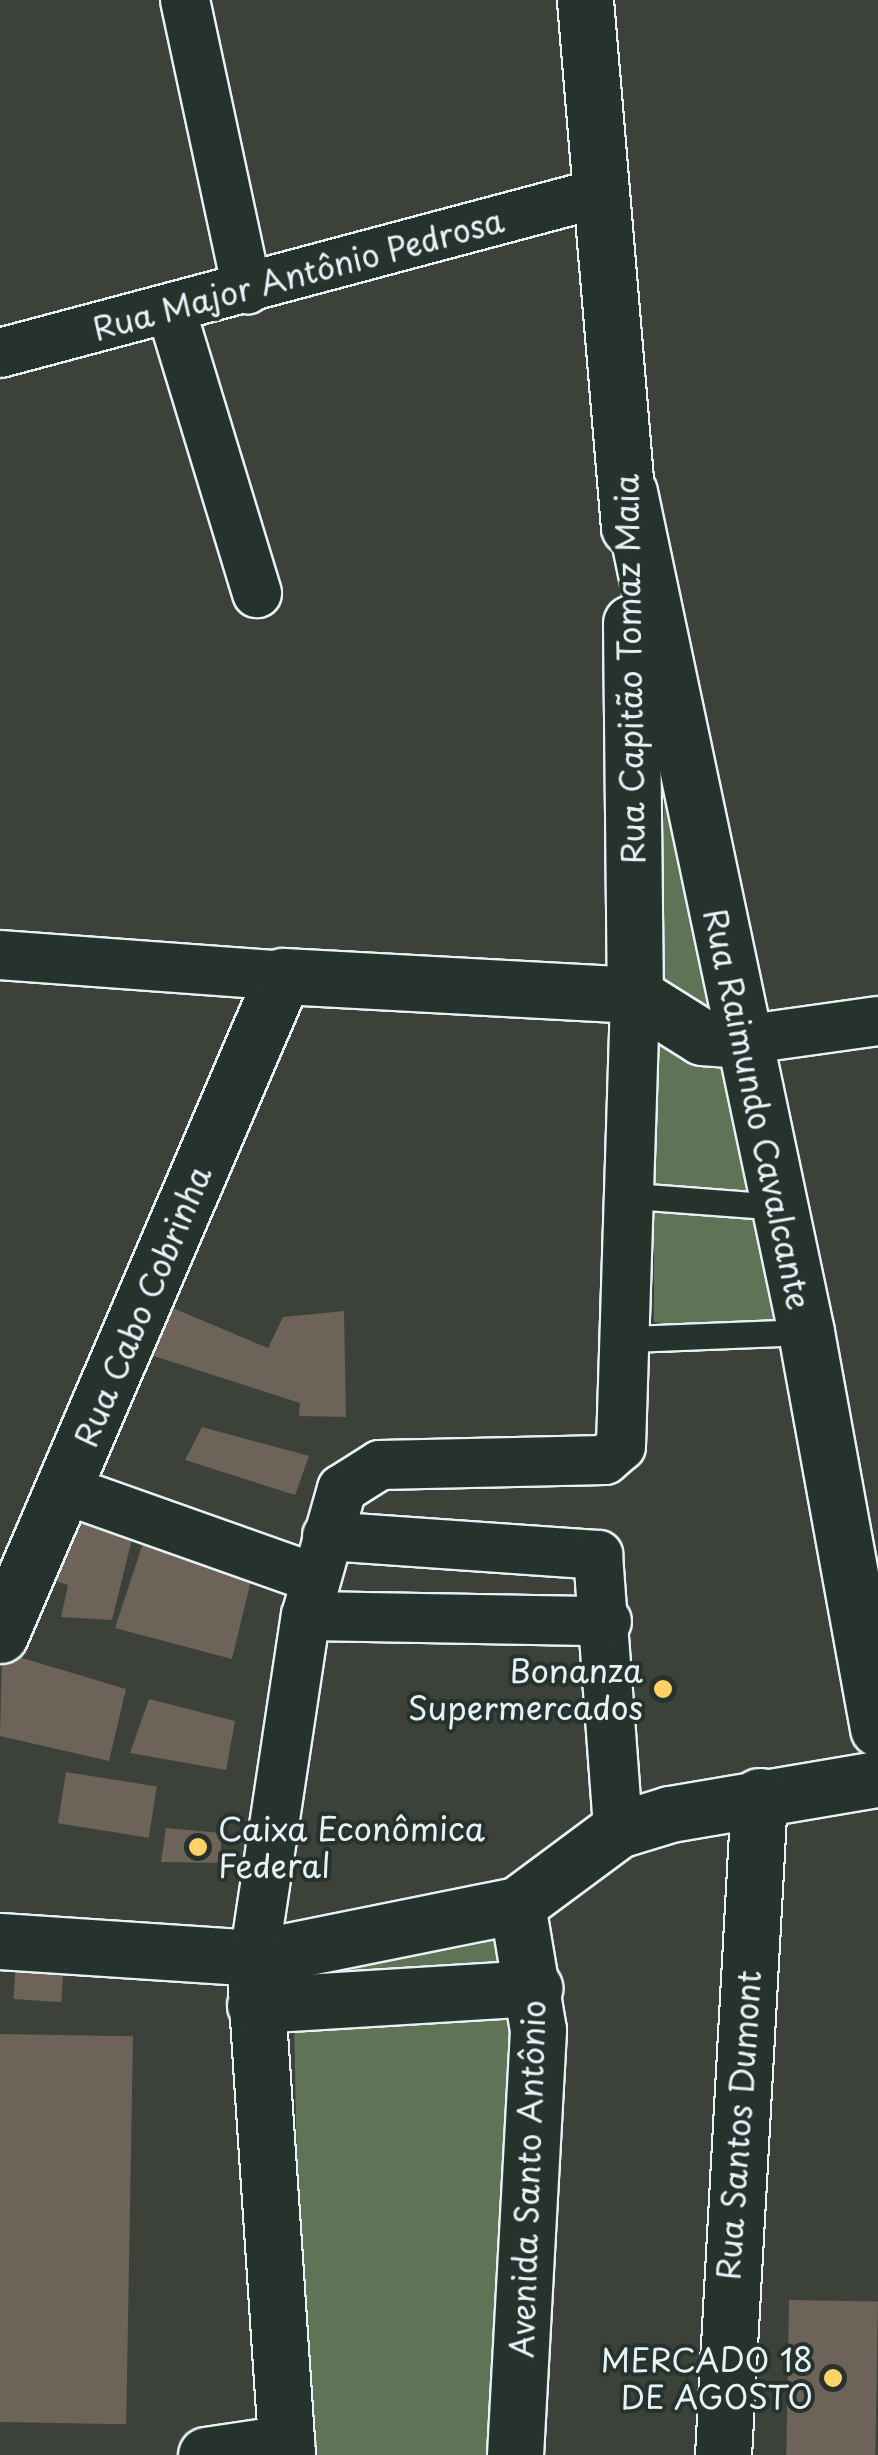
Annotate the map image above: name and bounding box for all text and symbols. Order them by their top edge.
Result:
street label: Rua Major Antônio Pedrosa [88,200,508,348]
street label: Rua Capitão Tomaz Maia [606,472,652,866]
street label: Rua Raimundo Cavalcante [697,904,819,1314]
street label: Rua Cabo Cobrinha [65,1159,219,1453]
place label: Bonanza Supermercados [408,1652,643,1727]
marker: Bonanza Supermercados [652,1678,674,1700]
place label: Caixa Econômica Federal [218,1810,485,1885]
marker: Caixa Econômica Federal [187,1836,209,1858]
street label: Rua Santos Dumont [708,1968,768,2282]
street label: Avenida Santo Antônio [502,2002,552,2356]
place label: MERCADO 18 DE AGOSTO [597,2341,813,2416]
marker: MERCADO 18 DE AGOSTO [822,2367,844,2389]

